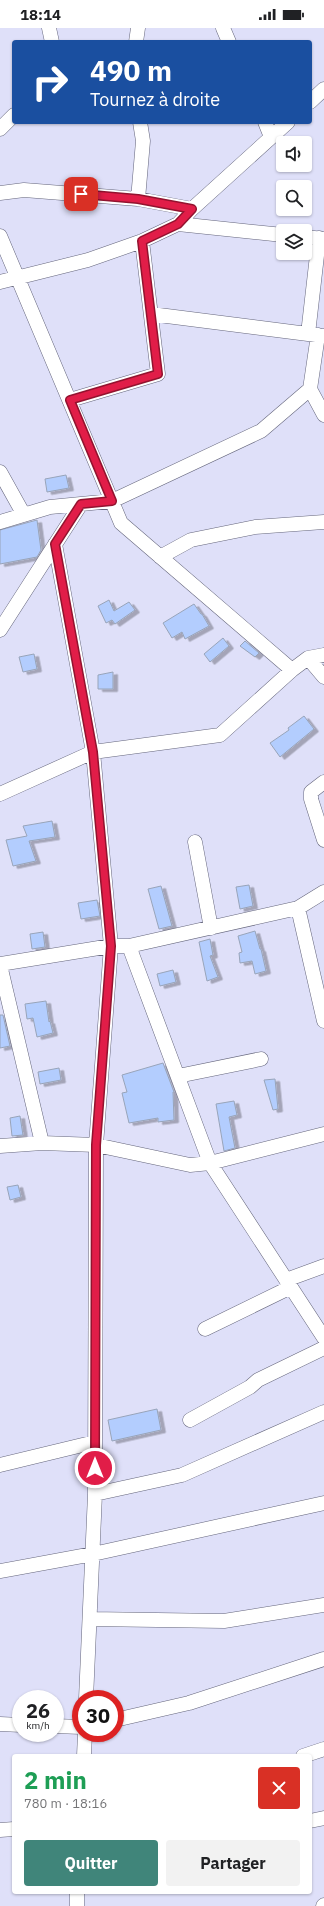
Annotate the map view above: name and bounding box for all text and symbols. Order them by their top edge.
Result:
text: 18:14 [20,5,61,24]
text: 490 m [90,52,172,89]
icon: right [24,56,76,108]
text: Tournez à droite [90,88,220,111]
map controls [276,136,312,260]
button: sound [276,136,312,172]
pin [64,177,98,211]
button: search [276,180,312,216]
icon: arrive [70,183,92,205]
button: layers [276,224,312,260]
position arrow [74,1447,116,1489]
speed limit sign: 30 [72,1690,124,1742]
text: 26 [26,1697,50,1724]
text: km/h [26,1719,50,1732]
text: 2 min [24,1764,87,1796]
button: close [258,1767,300,1809]
text: 780 m · 18:16 [24,1795,107,1812]
button: Quitter [24,1840,158,1886]
button: Partager [166,1840,300,1886]

